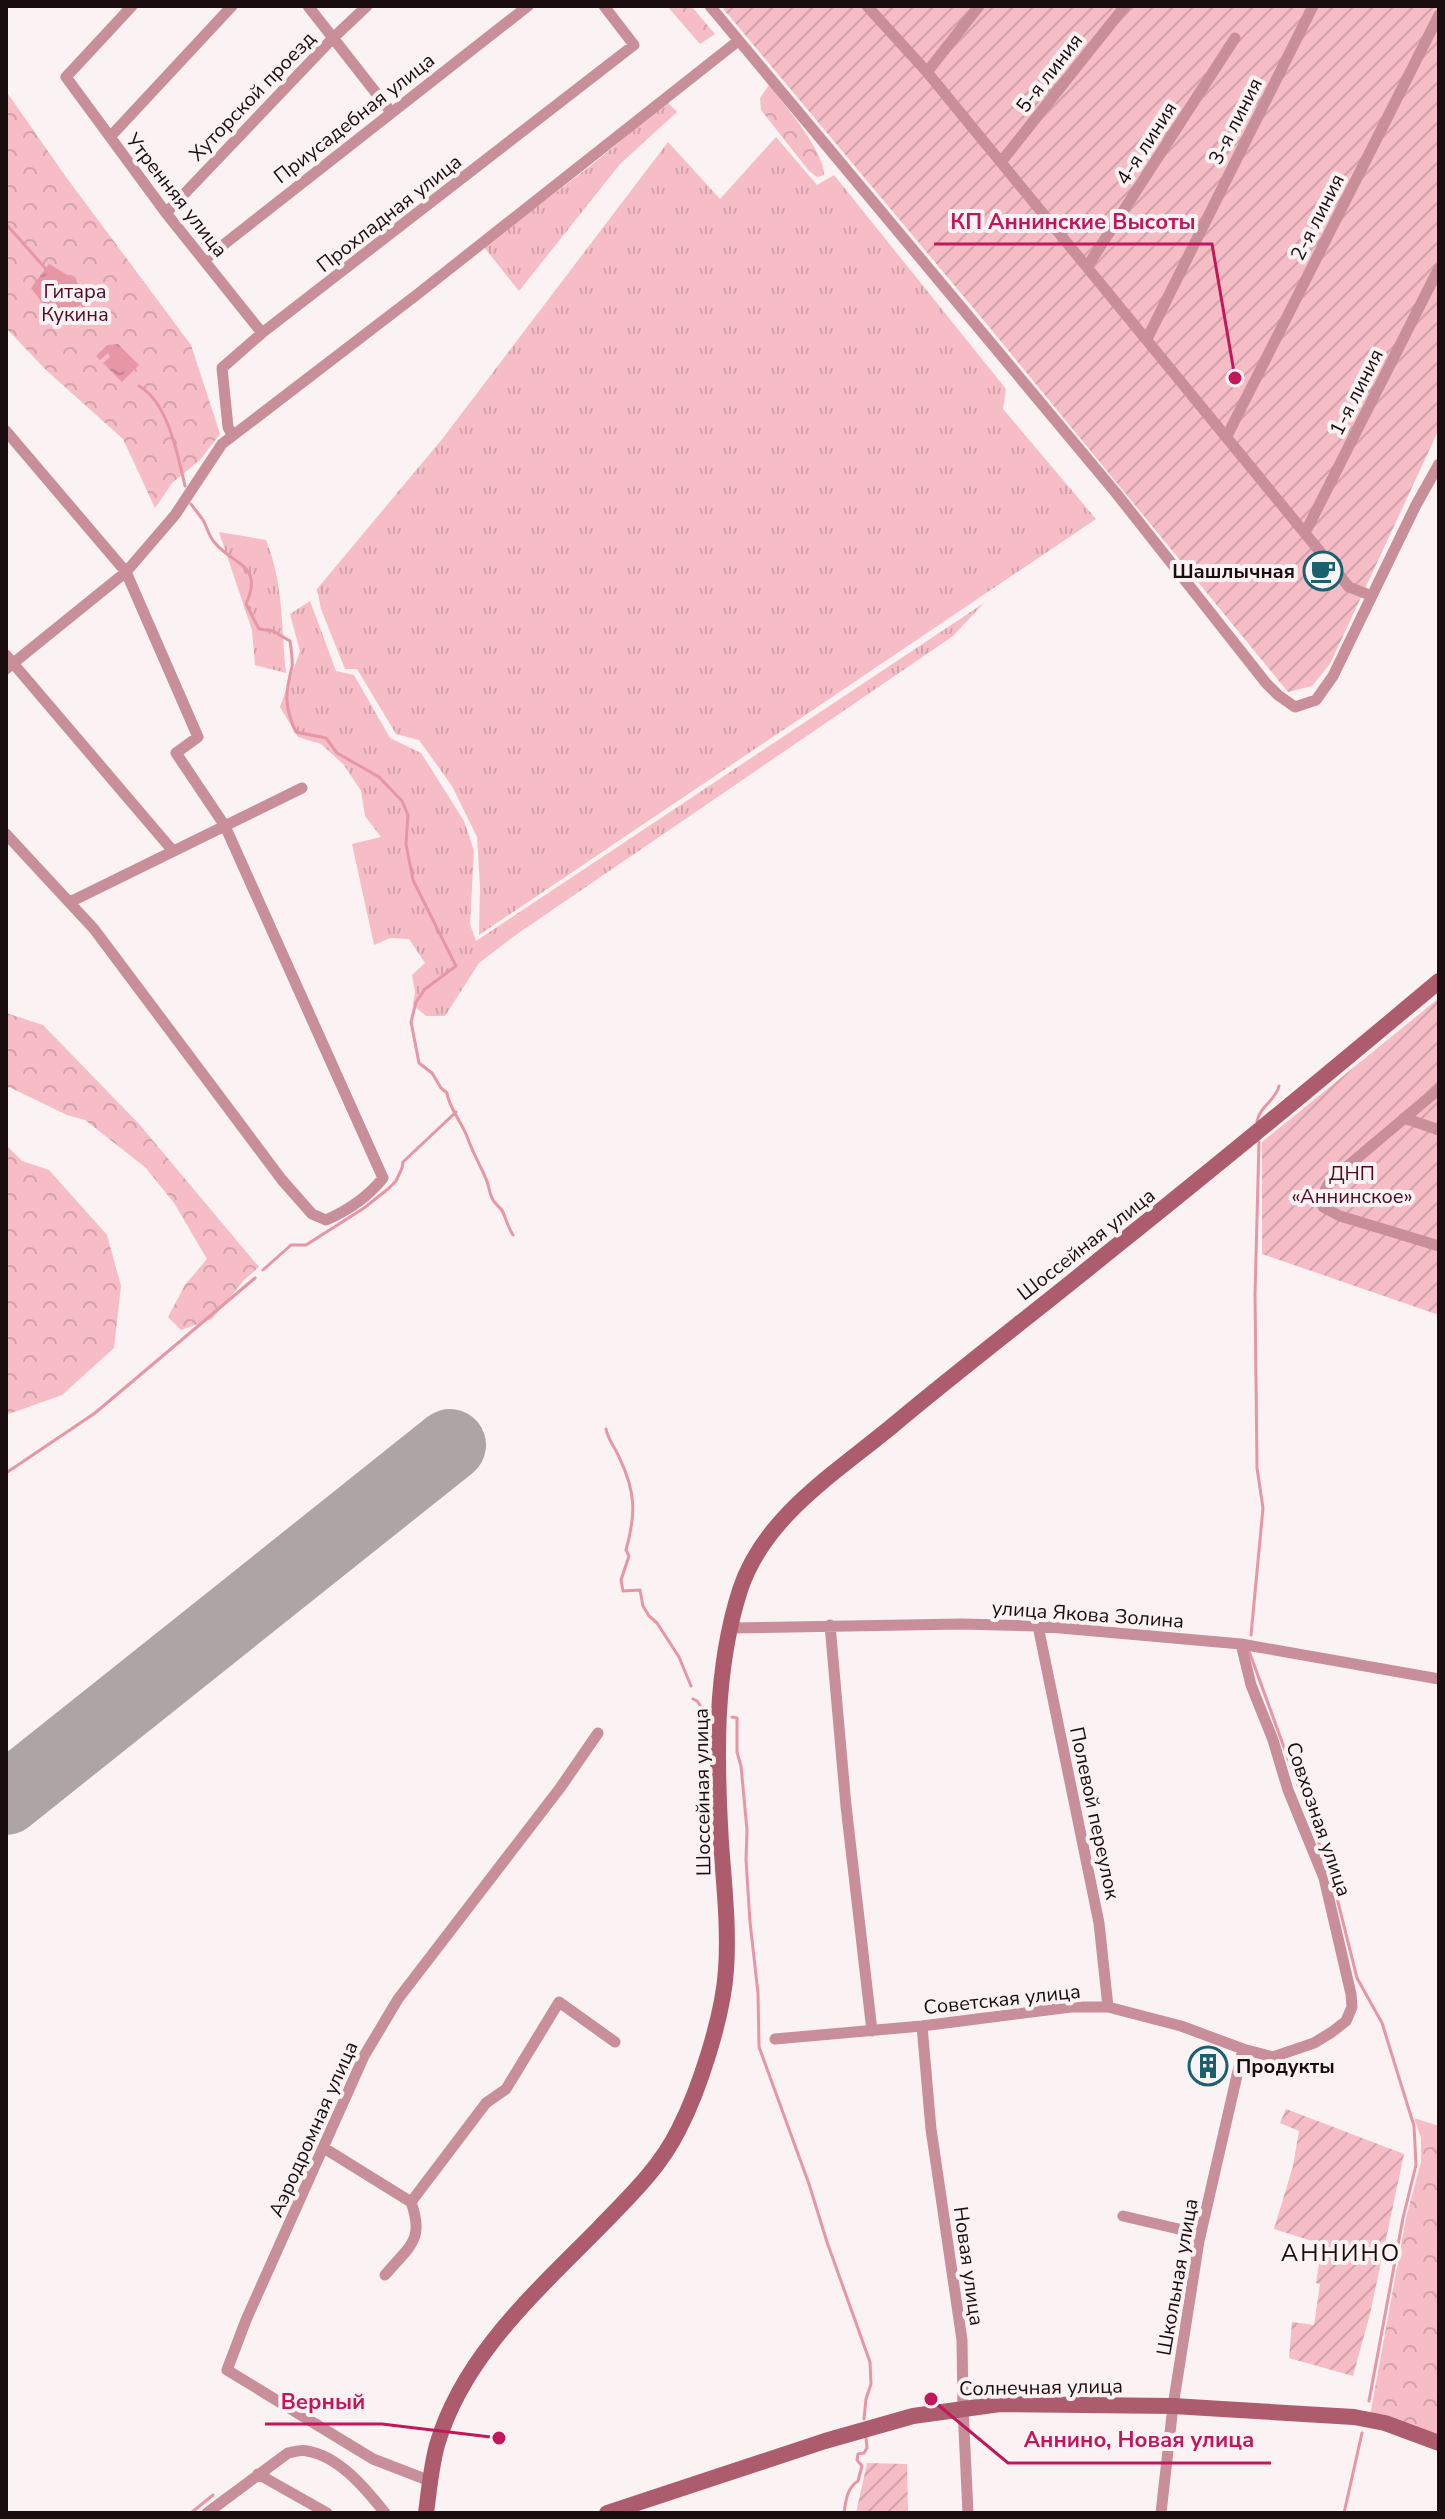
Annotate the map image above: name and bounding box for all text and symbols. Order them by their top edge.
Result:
street label: Хуторской проезд [183,25,322,167]
street label: 5-я линия [1010,28,1089,119]
street label: Приусадебная улица [268,47,440,190]
street label: 3-я линия [1202,73,1269,169]
street label: 4-я линия [1110,97,1183,190]
street label: Утренняя улица [119,127,234,263]
street label: Прохладная улица [311,148,467,279]
street label: 2-я линия [1284,169,1351,265]
callout: КП Аннинские Высоты [934,198,1212,244]
text: КП Аннинские Высоты [950,207,1196,237]
park label: Гитара Кукина [41,278,109,328]
street label: 1-я линия [1323,344,1390,440]
cafe icon: Шашлычная [1302,550,1344,592]
place label: Шашлычная [1172,558,1295,585]
park label: ДНП «Аннинское» [1291,1160,1413,1210]
street label: Шоссейная улица [1012,1182,1161,1307]
street label: улица Якова Золина [991,1594,1185,1635]
street label: Шоссейная улица [688,1708,717,1876]
street label: Полевой переулок [1063,1724,1126,1902]
street label: Совхозная улица [1279,1738,1358,1900]
street label: Советская улица [922,1978,1082,2021]
street label: Аэродромная улица [262,2037,364,2221]
building icon: Продукты [1187,2045,1229,2087]
place label: Продукты [1236,2053,1335,2080]
street label: Школьная улица [1150,2196,1205,2358]
street label: Новая улица [947,2205,990,2327]
district label: АННИНО [1281,2237,1401,2269]
street label: Солнечная улица [959,2373,1123,2402]
callout: Верный [265,2378,382,2424]
text: Верный [281,2387,365,2417]
callout: Аннино, Новая улица [1008,2417,1271,2463]
text: Аннино, Новая улица [1024,2425,1254,2455]

